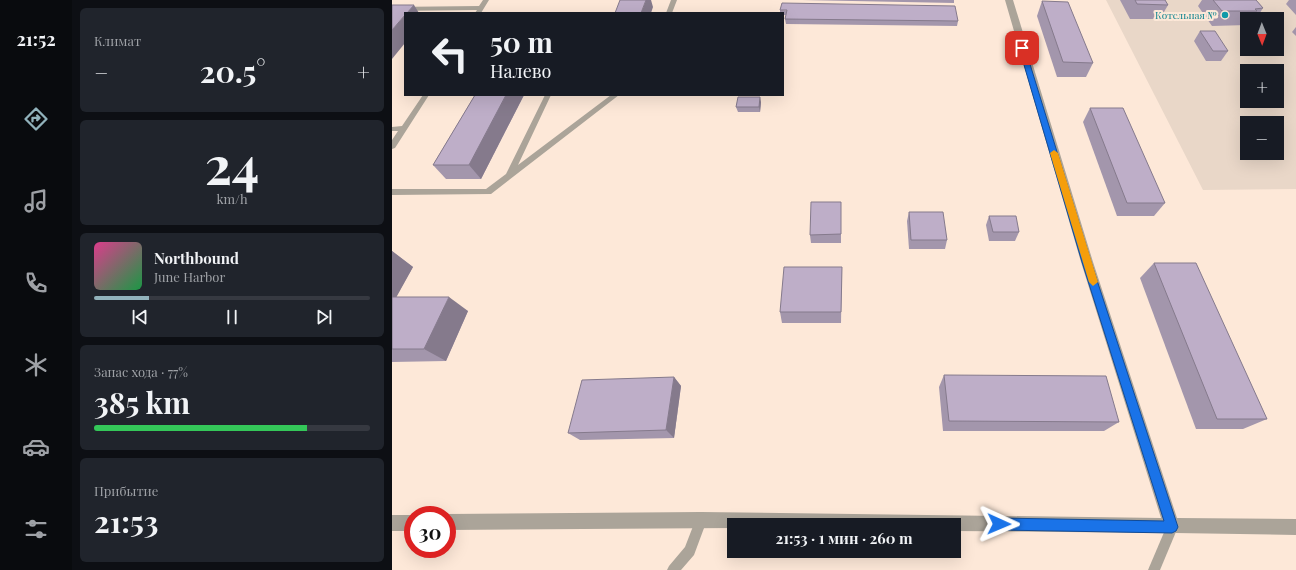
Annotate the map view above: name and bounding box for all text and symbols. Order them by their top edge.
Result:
place label: Котельная № [1155,8,1217,22]
marker: Котельная № [1220,10,1230,20]
north arrow [1240,12,1284,56]
map controls [1240,12,1284,160]
text: 50 m [490,23,553,60]
text: 21:52 [16,27,56,51]
icon: left [424,28,476,80]
pin [1005,31,1039,65]
text: Климат [94,32,141,49]
icon: arrive [1011,37,1033,59]
text: 20.5° [200,51,266,91]
text: − [94,57,108,87]
text: + [357,57,370,87]
text: Налево [490,59,551,83]
button: + [1240,64,1284,108]
icon: directions [22,105,50,133]
button: − [1240,116,1284,160]
text: 24 [205,129,259,198]
icon: music [22,187,50,215]
text: km/h [216,190,248,207]
text: Northbound [154,248,239,268]
text: June Harbor [154,268,225,285]
icon: phone [22,269,50,297]
icon: previous [129,306,151,328]
icon: pause [221,306,243,328]
icon: next [313,306,335,328]
icon: climate [22,351,50,379]
text: Запас хода · 77% [94,363,188,380]
text: 385 km [94,382,190,422]
icon: car [22,433,50,461]
text: Прибытие [94,482,158,499]
text: 21:53 [94,501,158,541]
position arrow [978,503,1020,545]
speed limit sign: 30 [404,506,456,558]
icon: filters [22,515,50,543]
text: 21:53 · 1 мин · 260 m [775,528,913,548]

